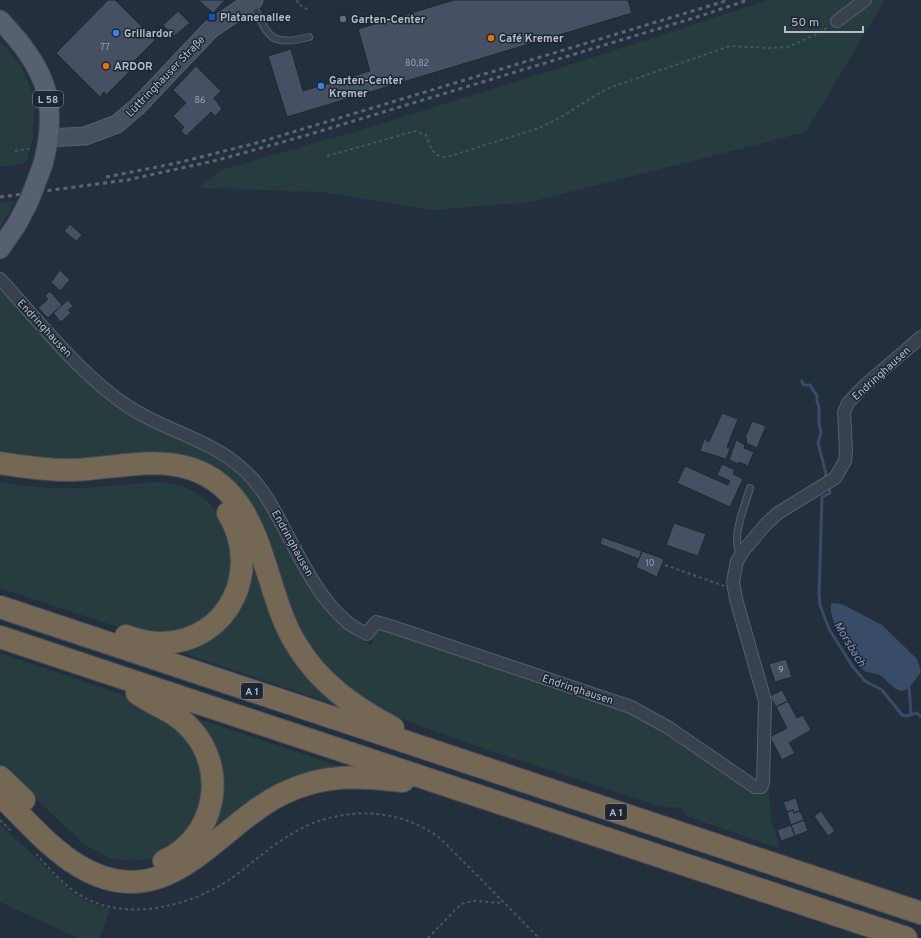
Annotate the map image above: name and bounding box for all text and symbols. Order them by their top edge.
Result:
scale bar [785,8,863,34]
place label: Platanenallee [220,11,291,25]
marker: Platanenallee [207,12,217,22]
place label: Garten-Center [351,13,426,27]
marker: Garten-Center [338,14,348,24]
text: 50 m [791,15,819,31]
place label: Grillardor [124,27,174,41]
marker: Grillardor [111,28,121,38]
place label: Café Kremer [499,32,564,46]
street label: Lüttringhauser Straße [123,33,208,120]
marker: Café Kremer [486,33,496,43]
house number: 77 [100,42,110,53]
house number: 80,82 [405,58,429,69]
place label: ARDOR [114,60,153,74]
marker: ARDOR [101,61,111,71]
place label: Garten-Center Kremer [329,74,404,101]
marker: Garten-Center Kremer [316,81,326,91]
road number: L 58 [33,91,63,107]
house number: 86 [195,95,205,106]
street label: Endringhausen [14,297,75,361]
street label: Endringhausen [849,344,914,404]
street label: Endringhausen [268,508,316,579]
house number: 10 [645,558,655,569]
water label: Morsbach [829,619,869,671]
house number: 9 [778,665,784,676]
street label: Endringhausen [540,672,615,708]
road number: A 1 [241,683,263,699]
road number: A 1 [605,804,627,820]

